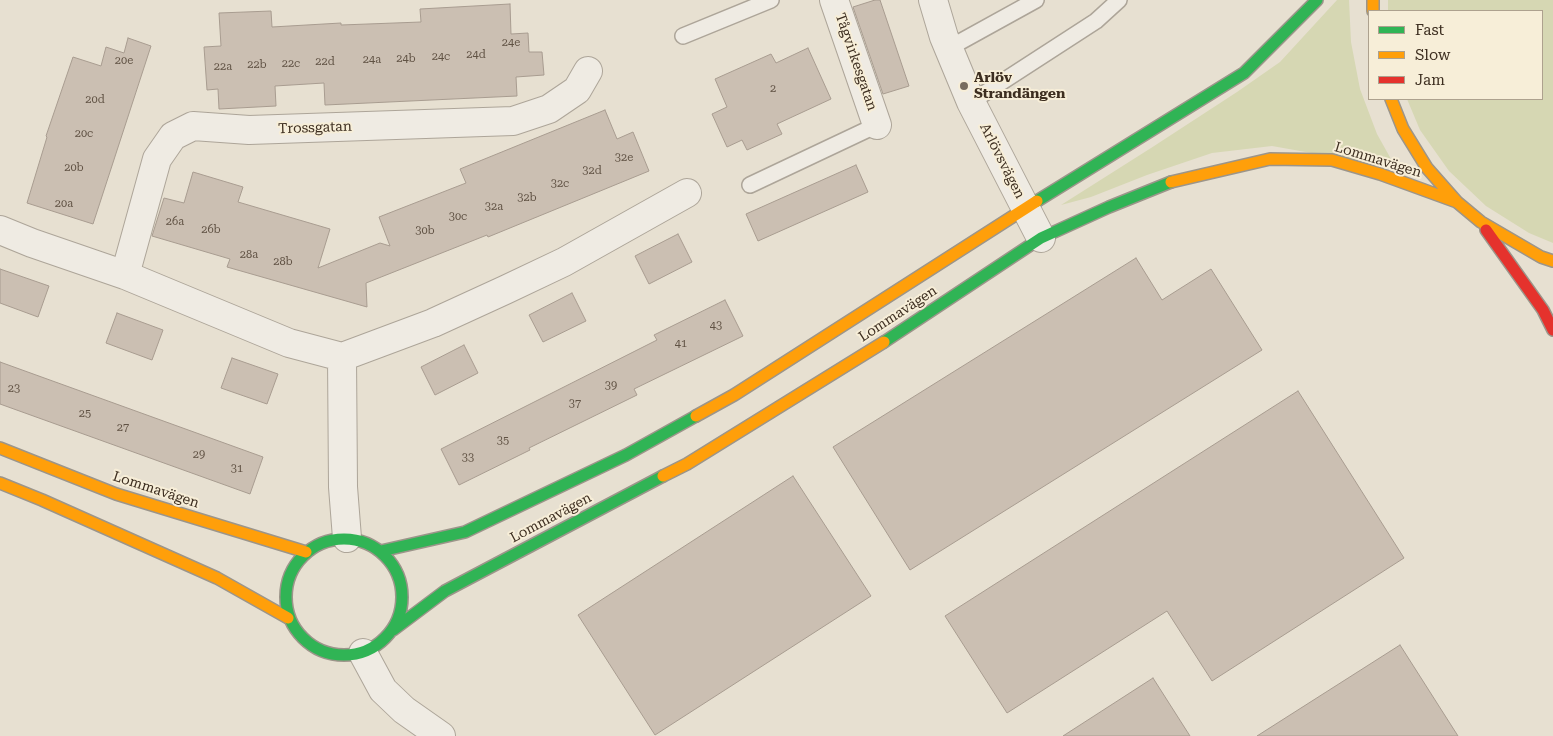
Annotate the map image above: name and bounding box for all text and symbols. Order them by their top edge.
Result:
legend [1368,10,1543,100]
street label: Tågvirkesgatan [831,11,881,113]
text: Fast [1415,21,1444,39]
house number: 24e [502,36,520,50]
text: Slow [1415,46,1450,64]
house number: 24d [466,48,486,62]
house number: 24c [432,50,450,64]
house number: 24b [396,52,416,66]
house number: 24a [363,53,381,67]
house number: 20e [115,54,133,68]
house number: 22d [315,55,335,69]
house number: 22c [282,57,300,71]
house number: 22b [247,58,267,72]
house number: 22a [214,60,232,74]
place label: Arlöv Strandängen [974,70,1065,102]
text: Jam [1415,71,1445,89]
marker: Arlöv Strandängen [958,80,970,92]
house number: 2 [770,82,776,96]
house number: 20d [85,93,105,107]
street label: Trossgatan [278,118,352,138]
street label: Arlövsvägen [976,120,1028,202]
house number: 20c [75,127,93,141]
street label: Lommavägen [1333,139,1423,181]
house number: 32e [615,151,633,165]
house number: 20b [64,161,84,175]
house number: 32d [582,164,602,178]
house number: 32c [551,177,569,191]
house number: 32b [517,191,537,205]
house number: 20a [55,197,73,211]
house number: 32a [485,200,503,214]
house number: 30c [449,210,467,224]
house number: 26a [166,215,184,229]
house number: 26b [201,223,221,237]
house number: 30b [415,224,435,238]
house number: 28a [240,248,258,262]
house number: 28b [273,255,293,269]
street label: Lommavägen [856,282,940,346]
house number: 43 [710,319,722,333]
house number: 41 [675,337,687,351]
house number: 39 [605,379,617,393]
house number: 23 [8,382,20,396]
house number: 37 [569,397,581,411]
house number: 25 [79,407,91,421]
house number: 27 [117,421,129,435]
house number: 35 [497,434,509,448]
house number: 29 [193,448,205,462]
house number: 33 [462,451,474,465]
house number: 31 [231,462,243,476]
street label: Lommavägen [111,468,201,512]
street label: Lommavägen [507,489,595,547]

